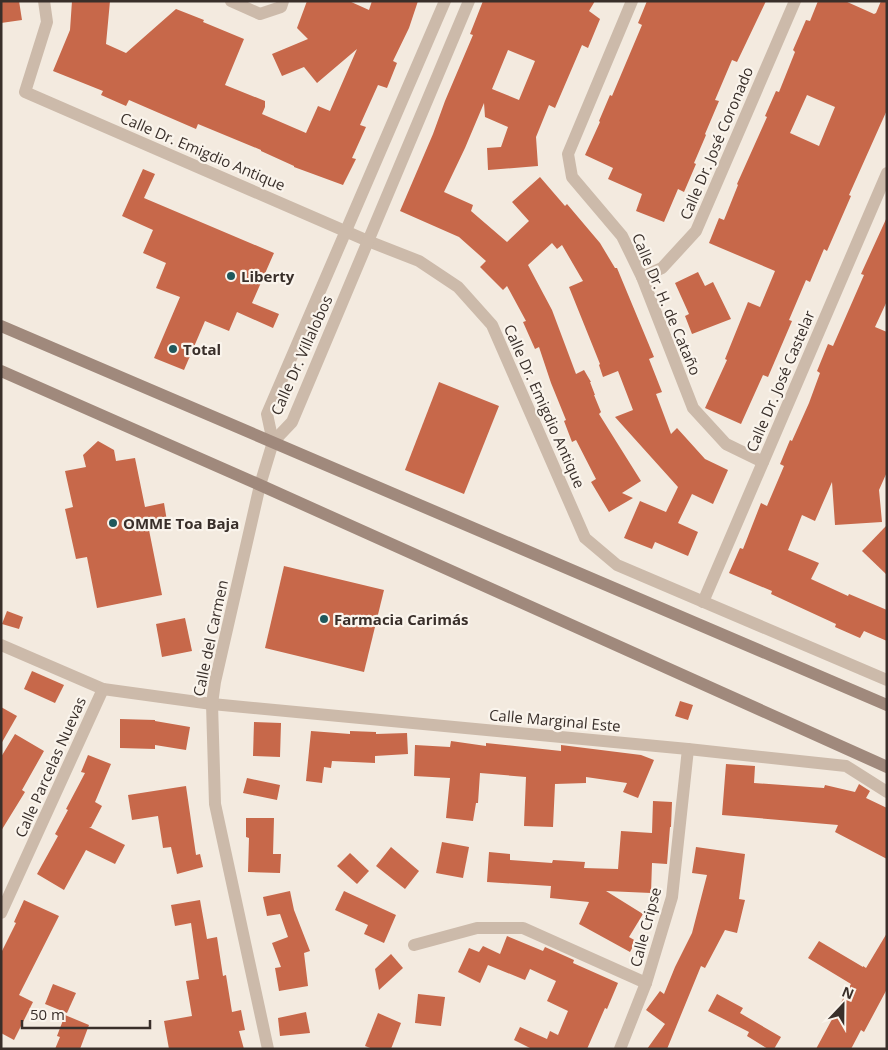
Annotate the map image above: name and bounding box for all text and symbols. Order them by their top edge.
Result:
street label: Calle Dr. José Coronado [675,63,757,223]
street label: Calle Dr. Emigdio Antique [118,107,288,195]
street label: Calle Dr. H. de Cataño [628,230,706,378]
place label: Liberty [241,266,295,286]
marker: Liberty [225,270,237,282]
street label: Calle Dr. Villalobos [266,292,336,418]
street label: Calle Dr. José Castelar [741,307,819,455]
street label: Calle Dr. Emigdio Antique [500,321,590,491]
place label: Total [183,339,221,359]
marker: Total [167,343,179,355]
place label: OMME Toa Baja [123,513,239,533]
marker: OMME Toa Baja [107,517,119,529]
street label: Calle del Carmen [188,578,232,698]
place label: Farmacia Carimás [334,609,468,629]
marker: Farmacia Carimás [318,613,330,625]
street label: Calle Parcelas Nuevas [10,694,90,840]
street label: Calle Marginal Este [488,704,622,736]
street label: Calle Cripse [625,885,665,969]
north arrow [818,980,868,1030]
text: N [839,982,857,1003]
scale bar [22,998,150,1030]
text: 50 m [30,1004,65,1024]

